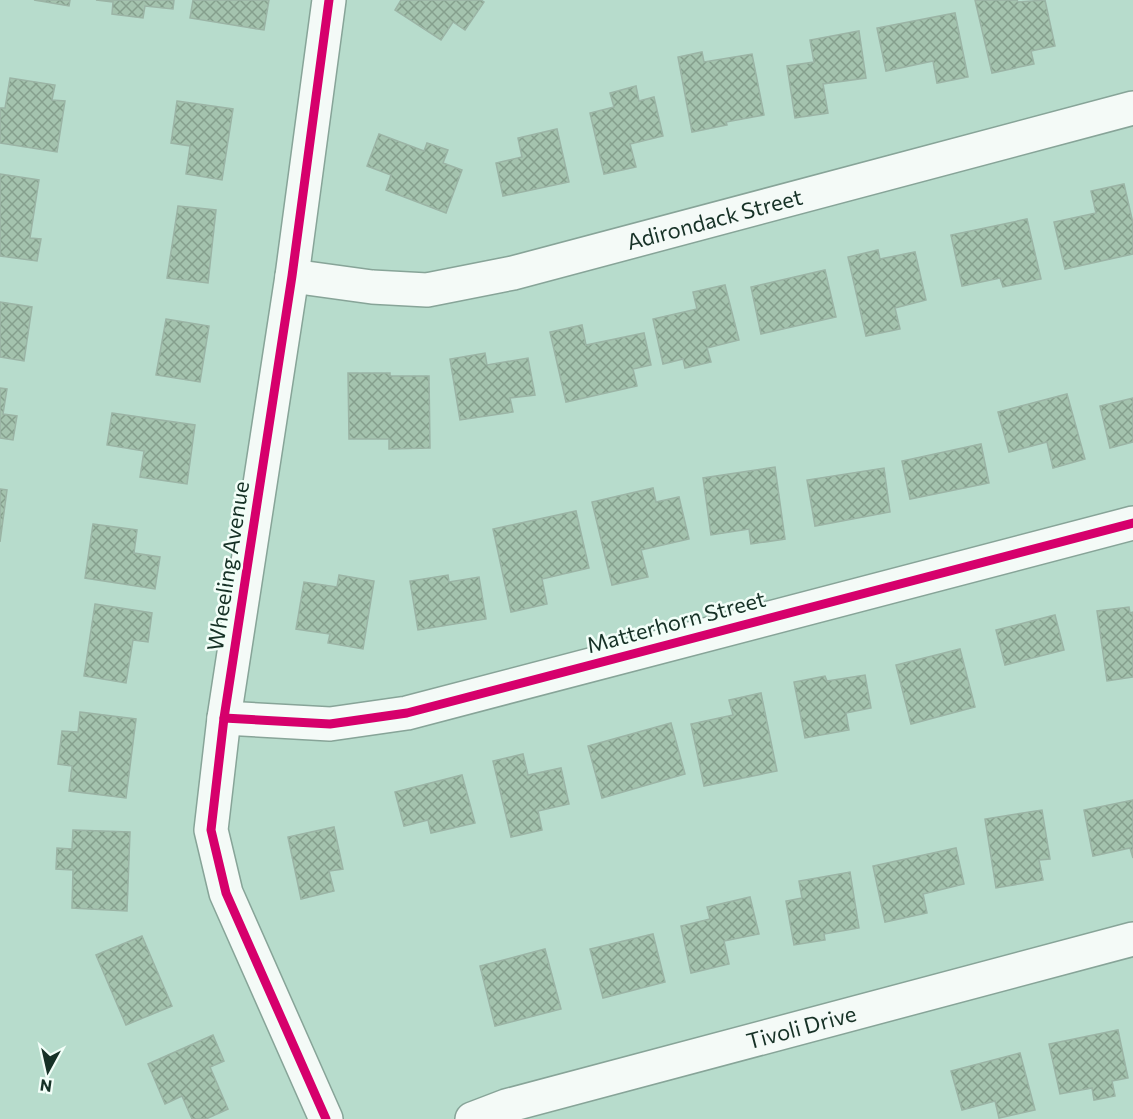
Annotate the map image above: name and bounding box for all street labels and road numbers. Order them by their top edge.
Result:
street label: Adirondack Street [624,183,805,255]
street label: Wheeling Avenue [201,479,254,653]
street label: Matterhorn Street [583,585,768,658]
street label: Tivoli Drive [743,999,859,1054]

